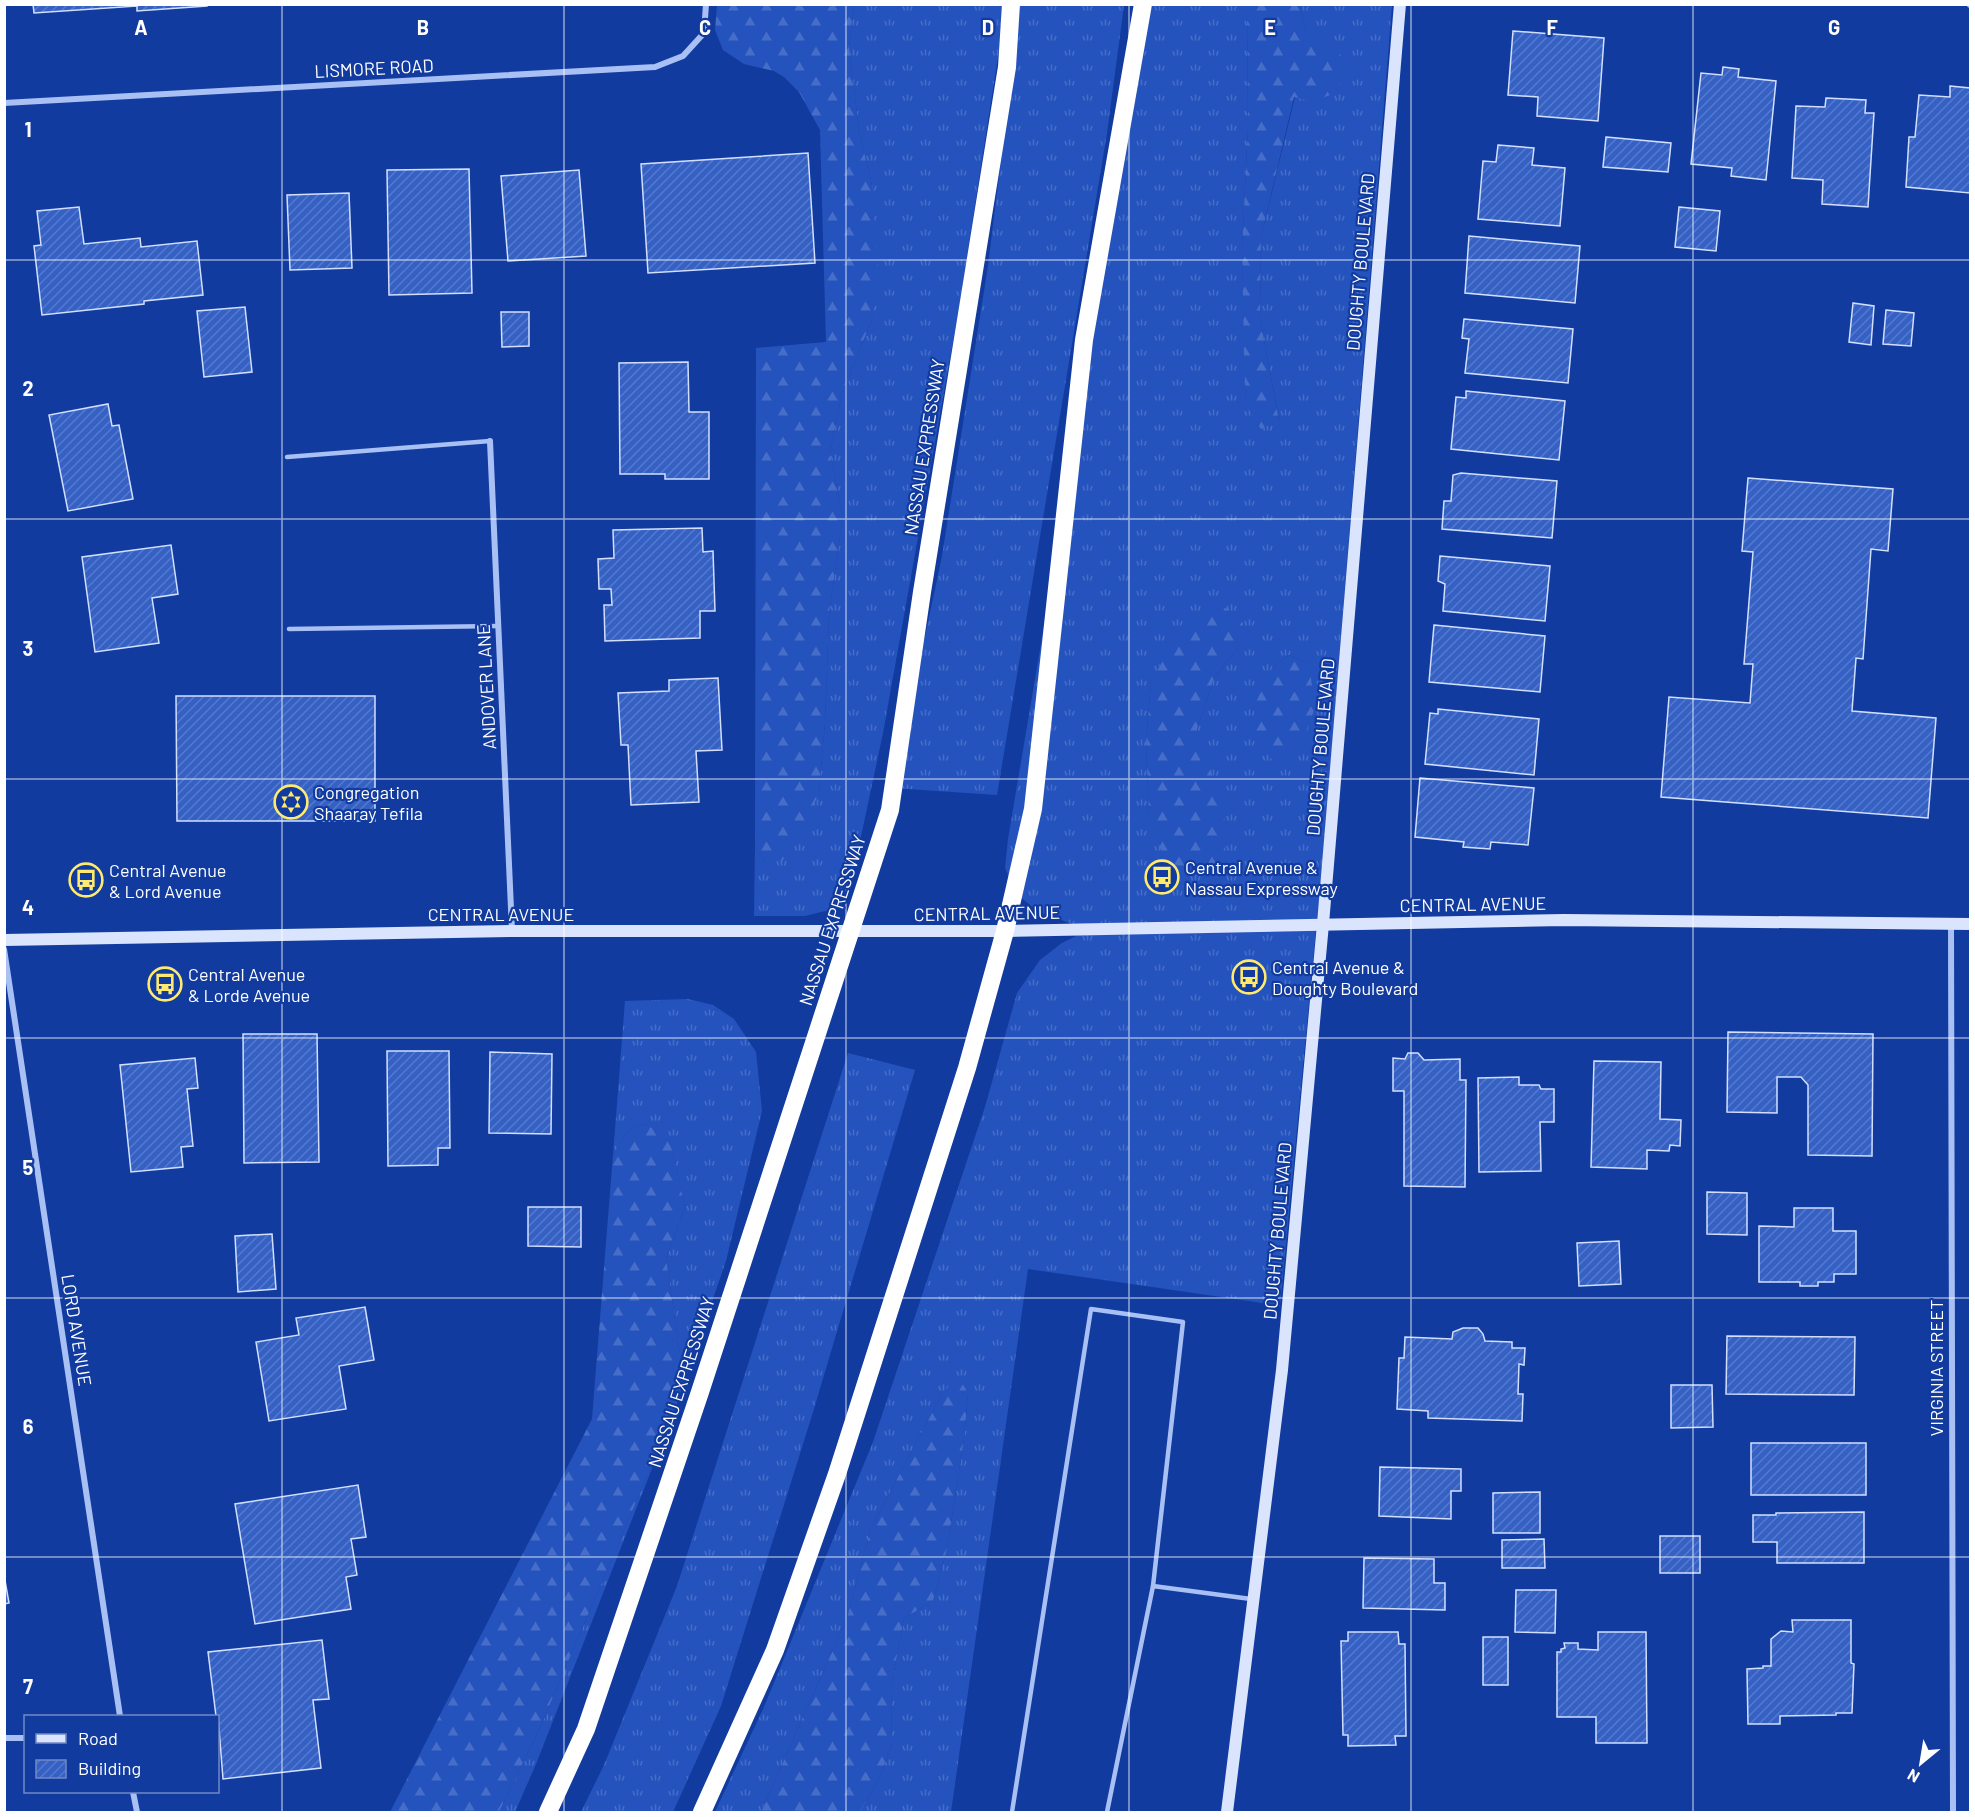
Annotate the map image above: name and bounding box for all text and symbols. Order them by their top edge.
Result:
text: A [134,15,148,39]
text: B [417,15,429,39]
text: C [699,15,711,39]
text: D [982,15,994,39]
text: E [1264,15,1276,39]
text: F [1546,15,1558,39]
text: G [1828,15,1840,39]
street label: LISMORE ROAD [314,54,434,82]
text: 1 [24,117,32,141]
street label: DOUGHTY BOULEVARD [1341,172,1379,352]
street label: NASSAU EXPRESSWAY [899,357,949,537]
text: 2 [22,376,34,400]
street label: ANDOVER LANE [472,624,500,750]
text: 3 [23,636,33,660]
street label: DOUGHTY BOULEVARD [1301,657,1339,837]
place label: Congregation Shaaray Tefila [314,781,423,824]
synagogue icon: Congregation Shaaray Tefila [273,784,309,820]
street label: NASSAU EXPRESSWAY [794,832,870,1008]
place label: Central Avenue & Nassau Expressway [1185,856,1338,899]
place label: Central Avenue & Lord Avenue [109,859,226,902]
bus stop icon: Central Avenue & Nassau Expressway [1144,859,1180,895]
bus stop icon: Central Avenue & Lord Avenue [68,862,104,898]
street label: CENTRAL AVENUE [1399,892,1547,916]
text: 4 [22,895,34,919]
street label: CENTRAL AVENUE [913,901,1061,925]
street label: CENTRAL AVENUE [428,903,574,925]
place label: Central Avenue & Doughty Boulevard [1272,956,1418,999]
bus stop icon: Central Avenue & Doughty Boulevard [1231,959,1267,995]
place label: Central Avenue & Lorde Avenue [188,963,310,1006]
bus stop icon: Central Avenue & Lorde Avenue [147,966,183,1002]
street label: DOUGHTY BOULEVARD [1258,1141,1296,1321]
text: 5 [23,1155,34,1179]
street label: LORD AVENUE [57,1272,97,1388]
street label: NASSAU EXPRESSWAY [643,1294,719,1470]
street label: VIRGINIA STREET [1925,1300,1947,1436]
text: 6 [23,1414,34,1438]
text: 7 [23,1674,33,1698]
legend [24,1715,219,1793]
text: Road [78,1727,118,1749]
north arrow [1891,1733,1951,1793]
text: Building [78,1757,141,1779]
text: N [1904,1766,1923,1787]

